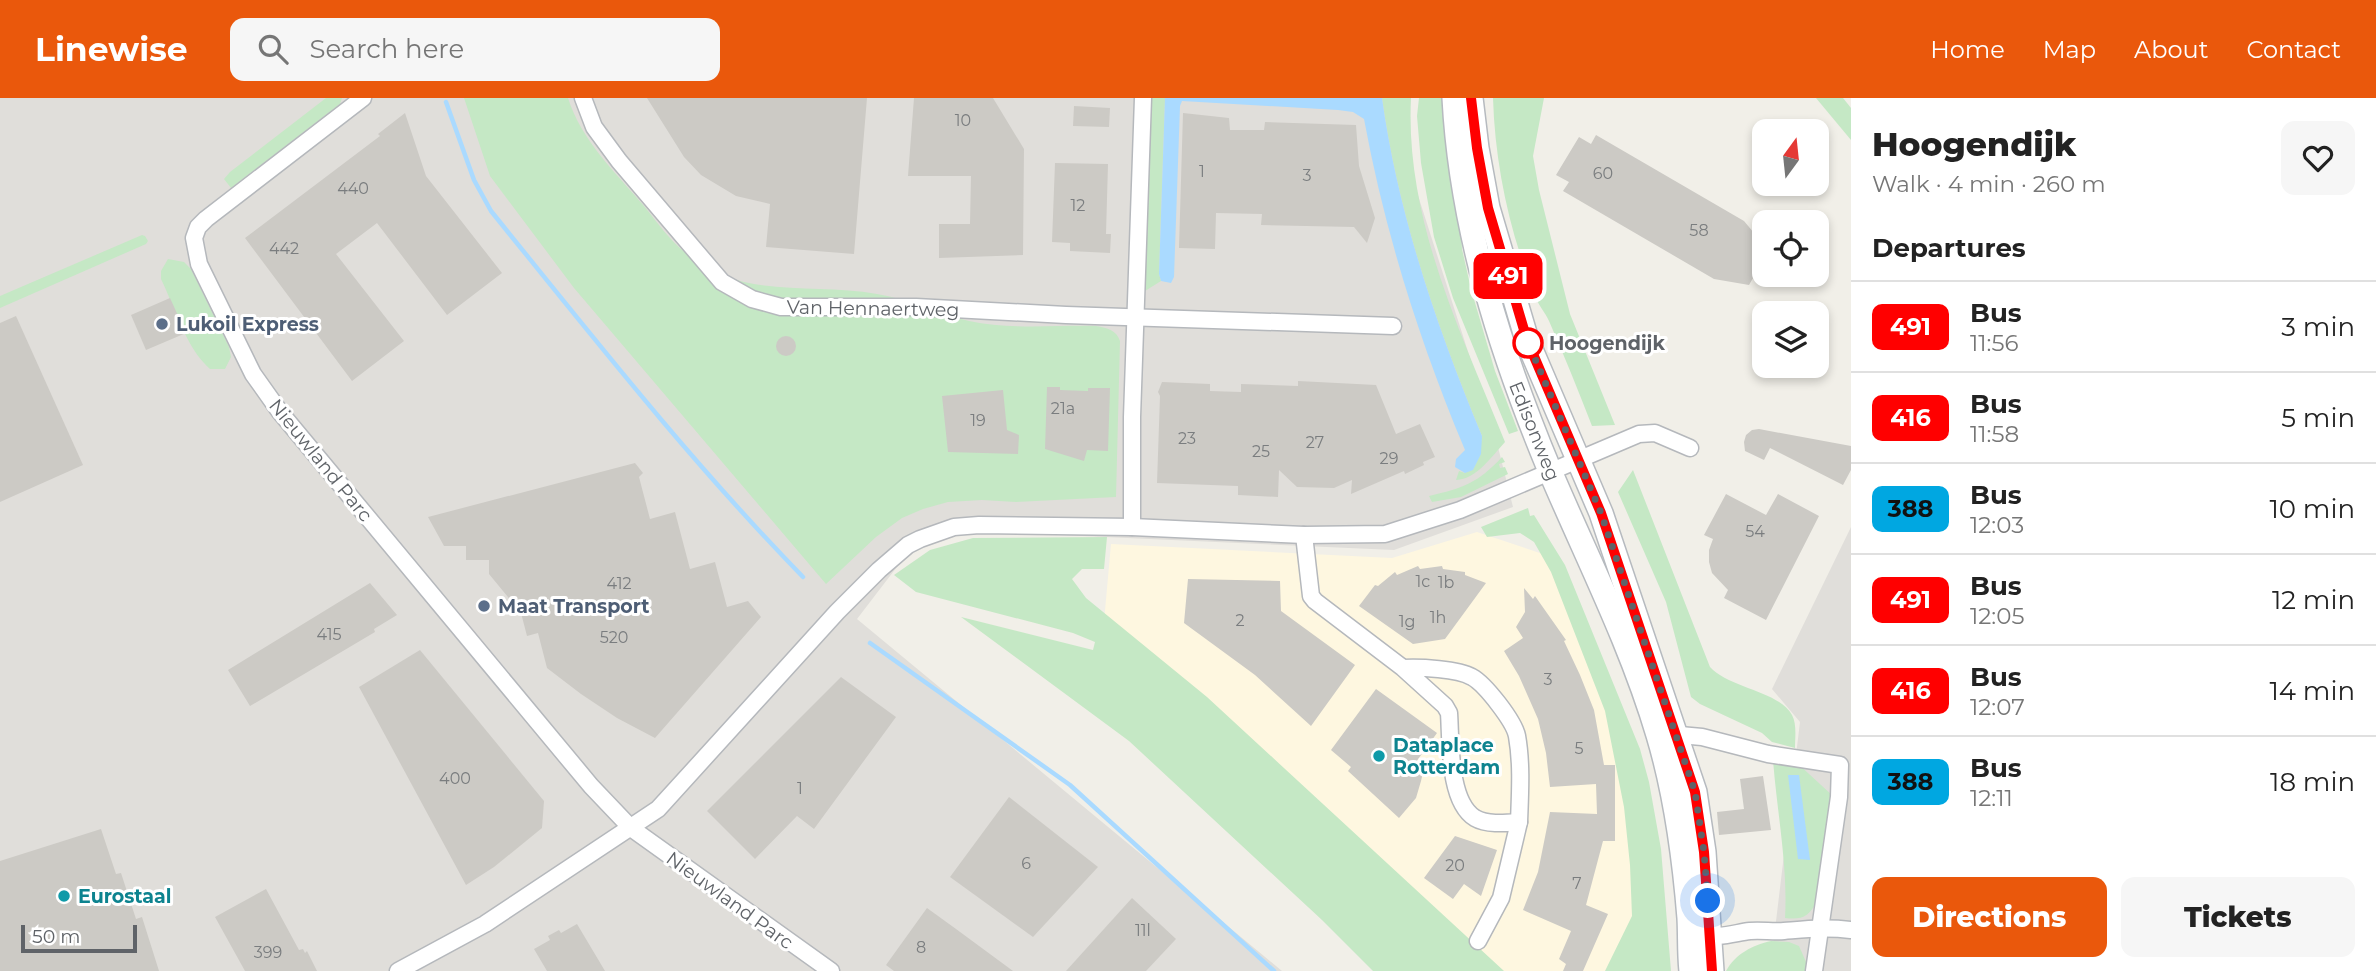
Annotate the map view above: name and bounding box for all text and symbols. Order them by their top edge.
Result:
search box [230,18,720,81]
text: Linewise [35,29,188,69]
icon: search [254,30,292,68]
text: Search here [310,33,464,65]
text: Home [1930,35,2005,64]
text: Map [2043,35,2096,64]
text: About [2134,35,2208,64]
text: Contact [2246,35,2341,64]
house number: 10 [955,111,971,130]
north arrow [1752,119,1829,196]
map controls [1752,119,1829,378]
button: heart [2281,121,2355,195]
text: Hoogendijk [1872,124,2076,164]
house number: 1 [1199,162,1205,181]
house number: 60 [1593,164,1613,183]
house number: 3 [1302,166,1312,185]
text: Walk · 4 min · 260 m [1872,170,2106,198]
house number: 440 [337,179,369,198]
house number: 12 [1071,196,1085,215]
button: locate [1752,210,1829,287]
house number: 58 [1689,221,1709,240]
text: Departures [1872,232,2026,264]
house number: 442 [269,239,299,258]
line badge: 491 [1468,253,1548,299]
text: 491 [1487,261,1529,290]
street label: Van Hennaertweg [786,295,960,322]
text: Bus [1970,297,2022,329]
button: layers [1752,301,1829,378]
text: 3 min [2281,311,2355,343]
text: 491 [1890,312,1931,341]
place label: Lukoil Express [176,313,319,336]
marker: Lukoil Express [154,316,170,332]
marker: Hoogendijk [1513,328,1543,358]
text: 11:56 [1970,329,2019,357]
place label: Hoogendijk [1549,332,1665,355]
street label: Edisonweg [1504,378,1565,484]
text: Bus [1970,388,2022,420]
street label: Nieuwland Parc [264,394,377,526]
house number: 21a [1051,399,1075,418]
text: 5 min [2281,402,2355,434]
text: 416 [1890,403,1931,432]
house number: 19 [970,411,986,430]
text: 11:58 [1970,420,2019,448]
house number: 23 [1178,429,1196,448]
house number: 27 [1306,433,1324,452]
house number: 25 [1252,442,1270,461]
house number: 29 [1380,449,1398,468]
text: Bus [1970,479,2022,511]
text: 10 min [2269,493,2355,525]
text: 388 [1888,494,1933,523]
text: 12:03 [1970,511,2024,539]
house number: 54 [1745,522,1765,541]
text: Bus [1970,570,2022,602]
house number: 1c [1416,572,1430,591]
house number: 1b [1438,573,1454,592]
house number: 412 [606,574,632,593]
text: 12 min [2272,584,2355,616]
text: 491 [1890,585,1931,614]
place label: Maat Transport [498,595,649,618]
marker: Maat Transport [476,598,492,614]
text: 12:05 [1970,602,2025,630]
house number: 1h [1430,608,1446,627]
house number: 2 [1235,611,1245,630]
house number: 1g [1399,612,1415,631]
house number: 415 [316,625,342,644]
house number: 520 [600,628,628,647]
text: Bus [1970,661,2022,693]
house number: 3 [1543,670,1553,689]
text: 14 min [2269,675,2355,707]
text: 416 [1890,676,1931,705]
text: 12:07 [1970,693,2025,721]
place label: Dataplace Rotterdam [1393,734,1500,779]
house number: 5 [1574,739,1584,758]
marker: Dataplace Rotterdam [1371,748,1387,764]
text: Bus [1970,752,2022,784]
text: 18 min [2270,766,2355,798]
text: 388 [1888,767,1933,796]
house number: 400 [439,769,471,788]
house number: 1 [797,779,803,798]
text: 12:11 [1970,784,2013,812]
street label: Nieuwland Parc [662,847,798,954]
house number: 6 [1021,854,1031,873]
house number: 20 [1445,856,1465,875]
house number: 7 [1572,874,1582,893]
button: Directions [1872,877,2107,957]
button: Tickets [2121,877,2355,957]
your location [1690,883,1725,918]
place label: Eurostaal [78,885,171,908]
marker: Eurostaal [56,888,72,904]
house number: 11l [1135,921,1151,940]
scale bar [21,922,136,954]
text: 50 m [32,925,80,948]
house number: 8 [916,938,926,957]
house number: 399 [254,943,282,962]

